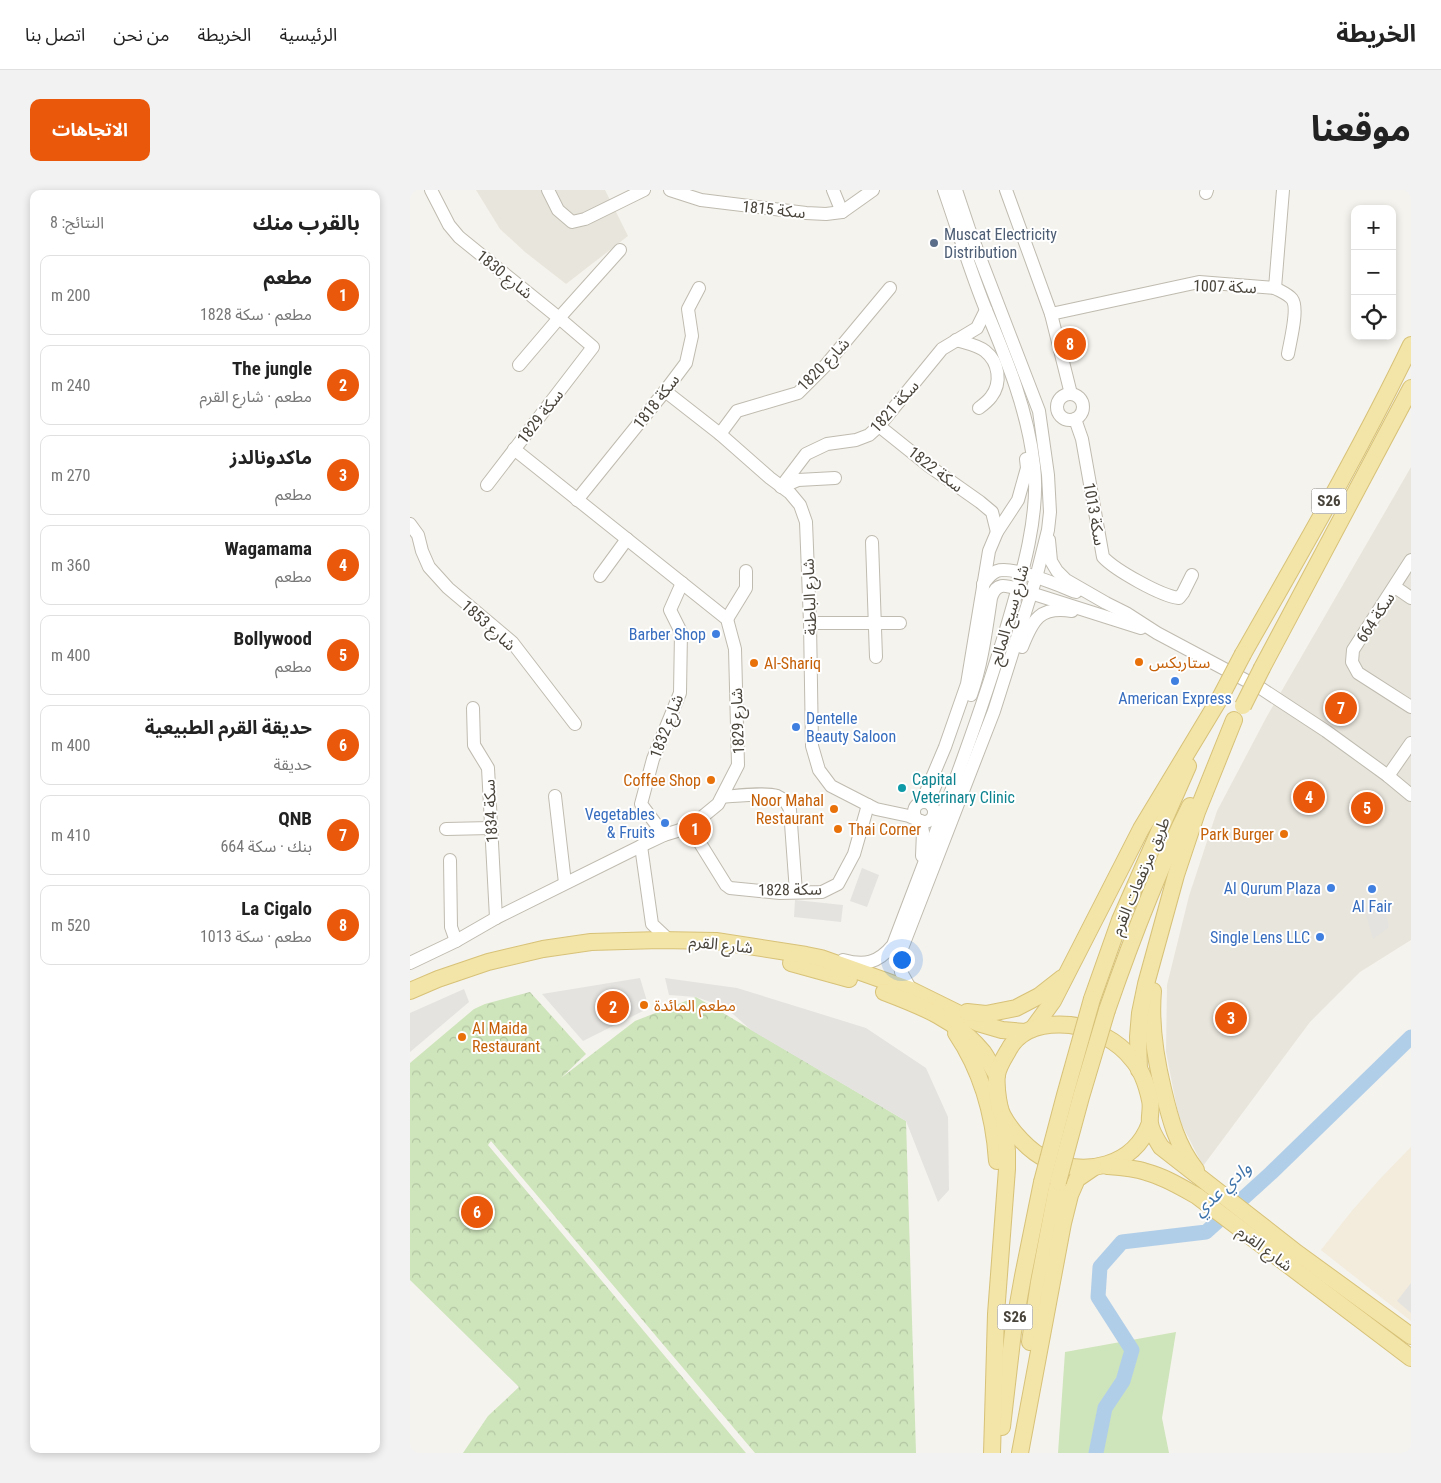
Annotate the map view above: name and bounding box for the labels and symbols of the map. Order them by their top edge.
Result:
street label: سكة 1815 [741,197,807,222]
place label: Muscat Electricity Distribution [944,225,1057,262]
marker: Muscat Electricity Distribution [928,237,940,249]
street label: 1830 شارع [471,246,536,305]
street label: سكة 1007 [1193,276,1257,297]
pin: 8 [1054,325,1086,363]
street label: 1820 شارع [793,334,855,397]
street label: سكة 1818 [629,370,683,432]
street label: سكة 1821 [866,376,923,436]
street label: سكة 1829 [513,385,567,447]
street label: سكة 1822 [905,443,967,496]
street label: سكة 1013 [1080,481,1109,547]
road number: S26 [1312,488,1346,514]
street label: شارع الباطنة [799,558,823,636]
street label: شارع سيح المالح [986,563,1036,668]
street label: سكة 664 [1352,589,1399,646]
street label: شارع 1853 [456,596,520,657]
place label: Barber Shop [629,625,706,644]
marker: Barber Shop [710,628,722,640]
place label: ستاربكس [1149,653,1210,672]
place label: Al-Shariq [764,654,821,673]
marker: ستاربكس [1133,656,1145,668]
marker: Al-Shariq [748,657,760,669]
marker: American Express [1169,675,1181,687]
street label: 1829 شارع [727,687,751,755]
place label: American Express [1118,689,1232,708]
pin: 7 [1325,689,1357,727]
street label: 1832 شارع [646,692,690,762]
place label: Dentelle Beauty Saloon [806,709,896,746]
marker: Dentelle Beauty Saloon [790,721,802,733]
place label: Capital Veterinary Clinic [912,770,1015,807]
place label: Coffee Shop [623,771,701,790]
marker: Coffee Shop [705,774,717,786]
pin: 4 [1293,778,1325,816]
street label: سكة 1834 [479,779,502,843]
marker: Capital Veterinary Clinic [896,782,908,794]
pin: 5 [1351,789,1383,827]
place label: Noor Mahal Restaurant [751,791,824,828]
marker: Noor Mahal Restaurant [828,803,840,815]
place label: Vegetables & Fruits [585,805,655,842]
pin: 1 [679,810,711,848]
street label: طريق مرتفعات القرم [1107,814,1177,939]
marker: Vegetables & Fruits [659,817,671,829]
place label: Thai Corner [848,820,921,839]
marker: Thai Corner [832,823,844,835]
place label: Park Burger [1200,825,1274,844]
marker: Park Burger [1278,828,1290,840]
street label: سكة 1828 [758,879,822,900]
place label: Al Qurum Plaza [1224,879,1321,898]
marker: Al Qurum Plaza [1325,882,1337,894]
marker: Al Fair [1366,883,1378,895]
place label: Al Fair [1352,897,1392,916]
place label: Single Lens LLC [1210,928,1310,947]
marker: Single Lens LLC [1314,931,1326,943]
street label: شارع القرم [688,932,754,960]
your location [889,947,915,973]
pin: 2 [597,988,629,1026]
place label: مطعم المائدة [654,996,736,1018]
marker: مطعم المائدة [638,999,650,1011]
pin: 3 [1215,999,1247,1037]
place label: Al Maida Restaurant [472,1019,540,1056]
marker: Al Maida Restaurant [456,1031,468,1043]
water label: وادي عدي [1188,1157,1258,1223]
pin: 6 [461,1193,493,1231]
street label: شارع القرم [1232,1221,1296,1278]
road number: S26 [998,1304,1032,1330]

